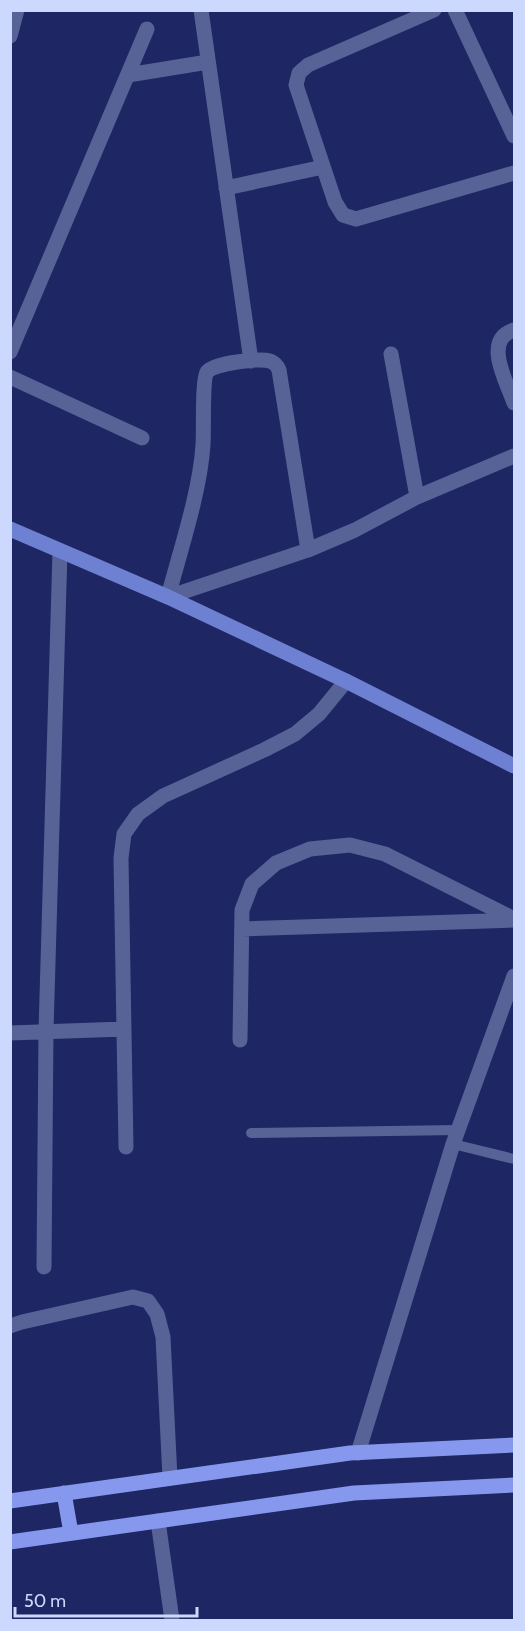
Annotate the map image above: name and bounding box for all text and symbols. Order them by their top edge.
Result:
scale bar [15,1580,196,1618]
text: 50 m [24,1590,66,1612]

